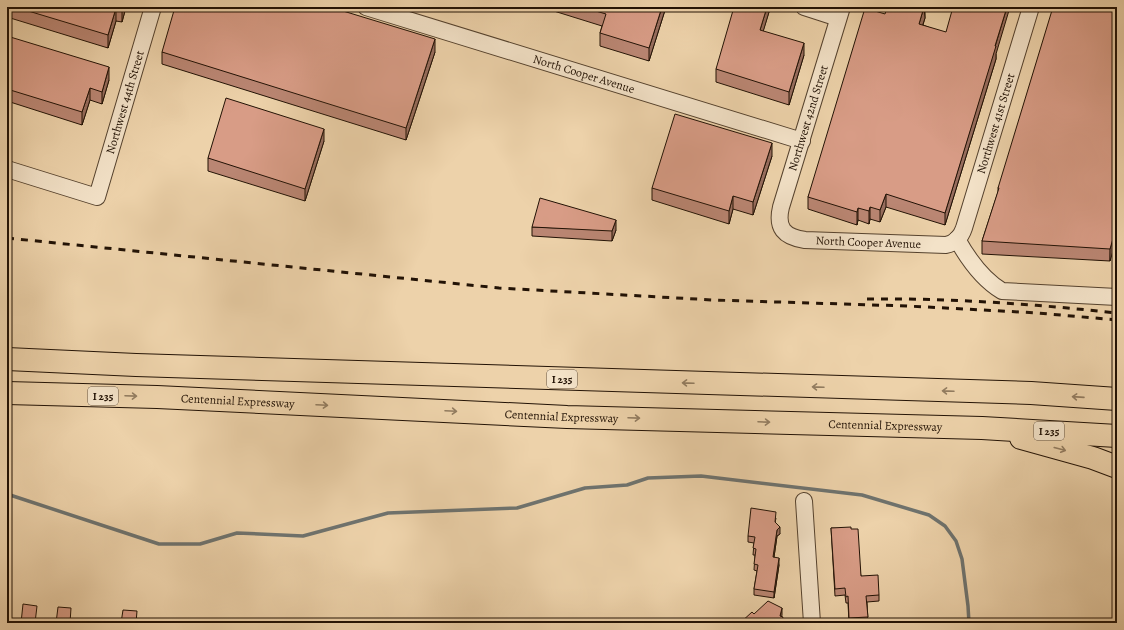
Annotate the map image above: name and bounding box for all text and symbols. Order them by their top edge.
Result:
street label: Northwest 44th Street [102,49,148,156]
street label: North Cooper Avenue [531,51,637,97]
street label: Northwest 42nd Street [784,63,832,173]
street label: Northwest 41st Street [973,71,1018,176]
street label: North Cooper Avenue [815,232,921,252]
road number: I 235 [547,370,577,388]
one-way arrow [682,379,695,386]
one-way arrow [812,383,825,391]
road number: I 235 [88,387,118,405]
one-way arrow [942,387,955,395]
street label: Centennial Expressway [181,390,296,412]
one-way arrow [124,393,137,400]
one-way arrow [1072,393,1085,400]
one-way arrow [315,401,328,409]
street label: Centennial Expressway [504,406,619,426]
one-way arrow [444,408,457,415]
one-way arrow [627,415,640,422]
street label: Centennial Expressway [828,416,943,435]
one-way arrow [757,418,770,426]
road number: I 235 [1034,422,1064,440]
one-way arrow [1053,446,1066,453]

